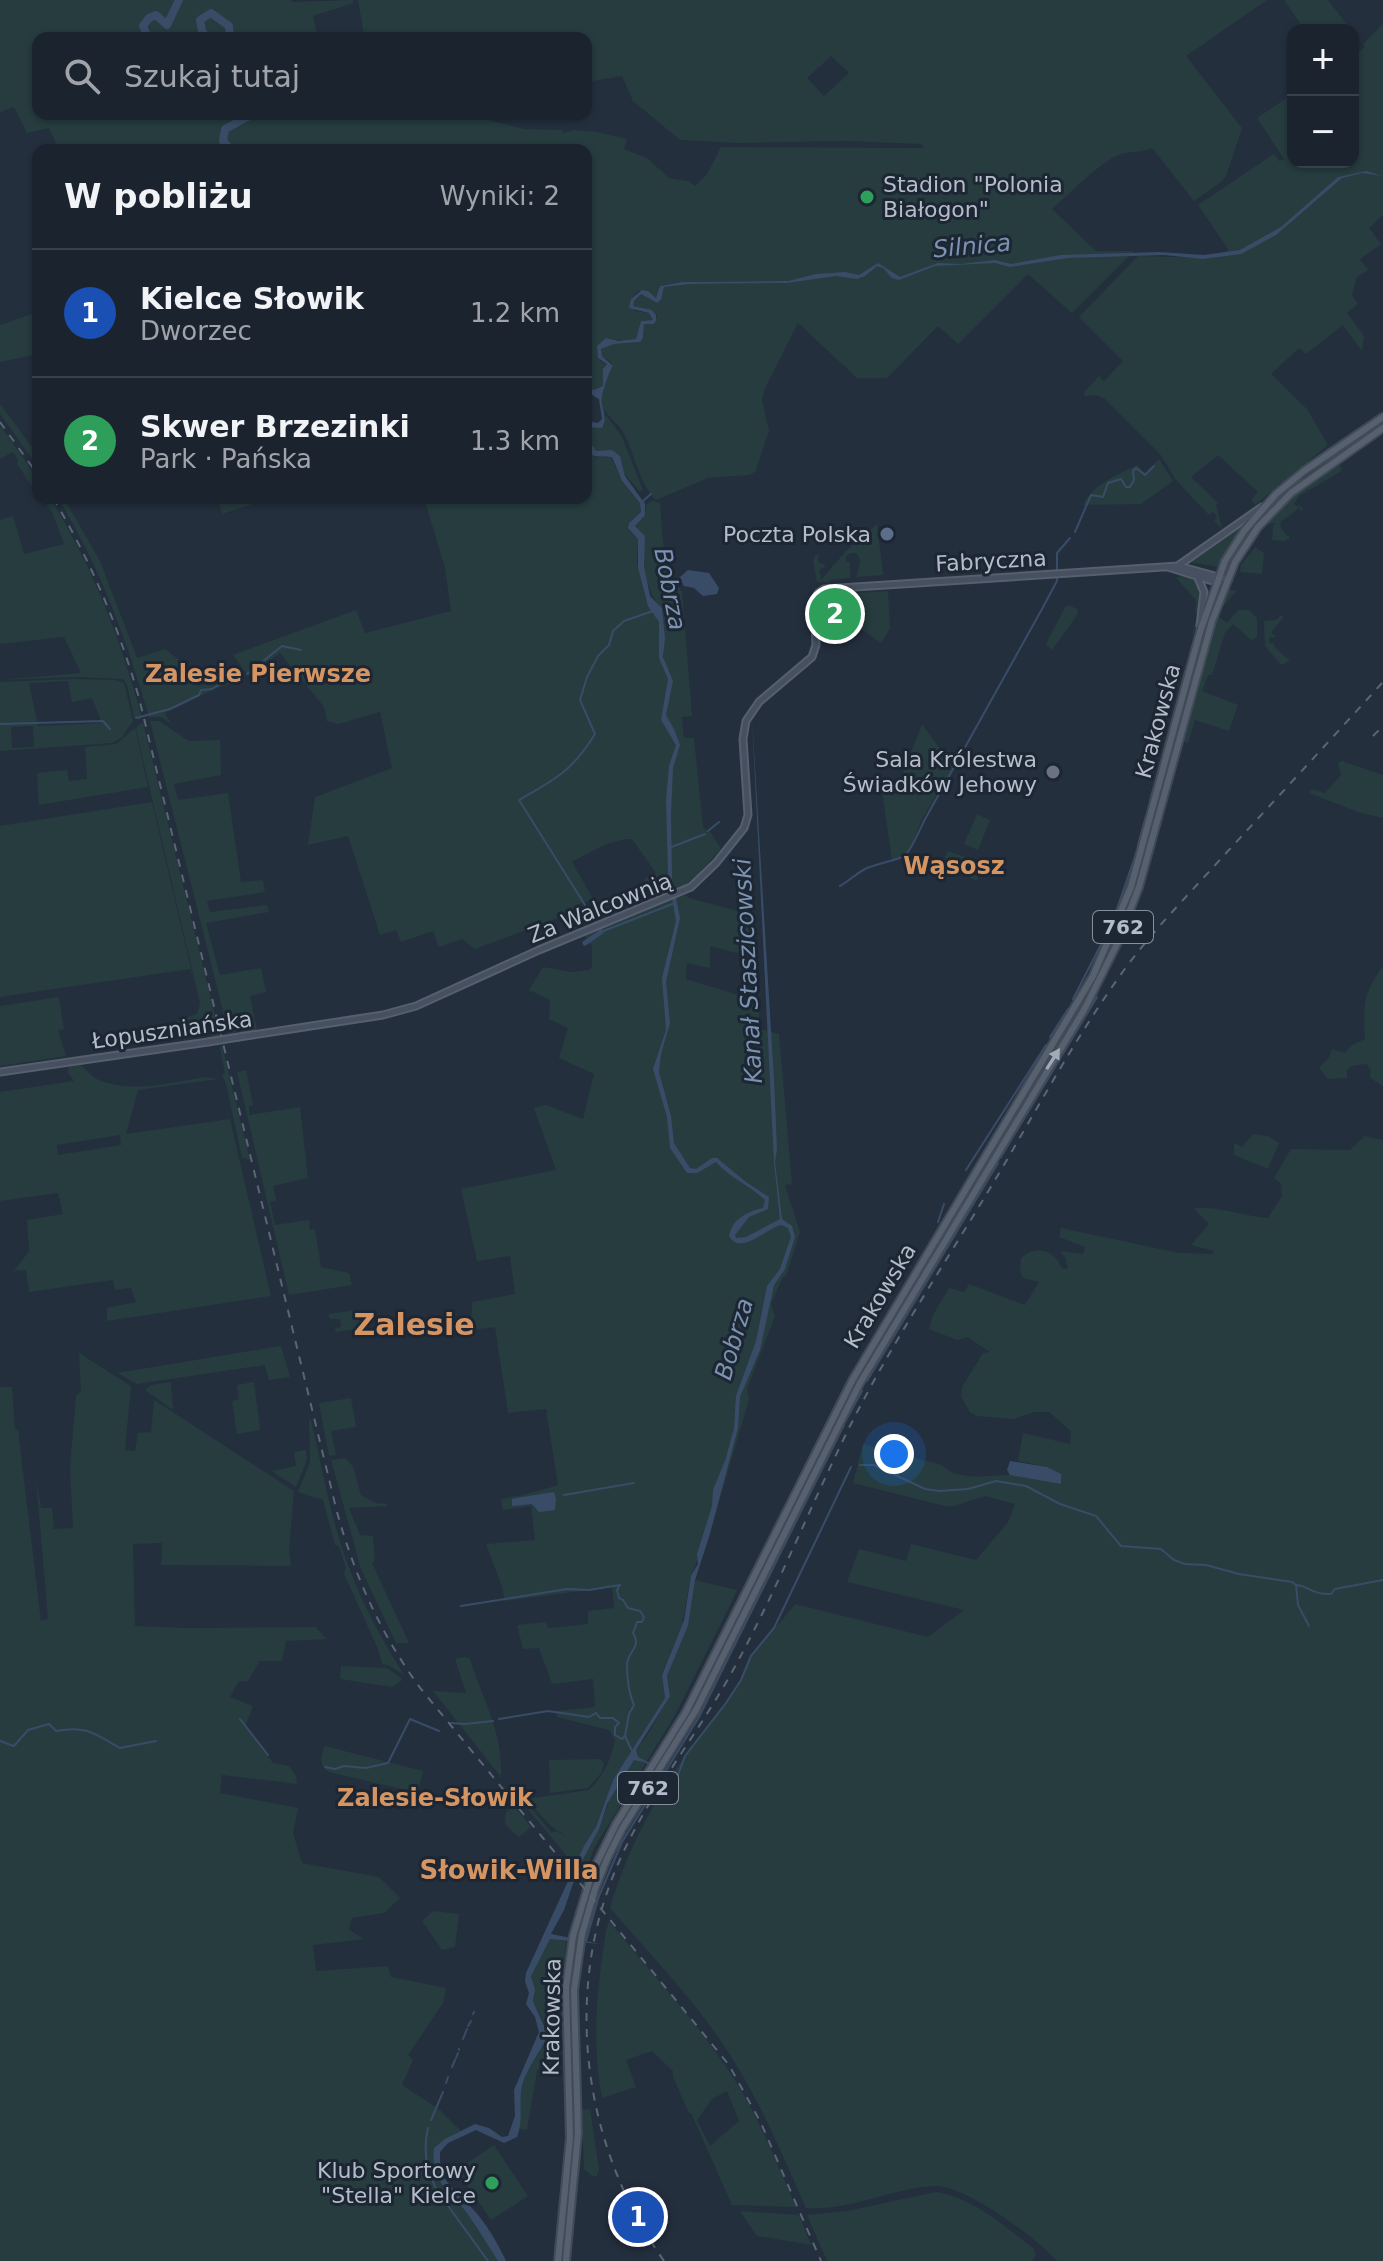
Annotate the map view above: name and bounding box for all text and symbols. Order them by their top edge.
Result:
map controls [1287,24,1359,168]
button: + [1287,24,1359,96]
search box [32,32,592,120]
icon: search [60,54,104,98]
text: Szukaj tutaj [124,59,300,94]
button: − [1287,96,1359,168]
place label: Stadion "Polonia Białogon" [883,172,1063,222]
text: W pobliżu [64,176,253,216]
text: Wyniki: 2 [440,181,560,211]
marker: Stadion "Polonia Białogon" [858,188,876,206]
water label: Silnica [932,229,1012,263]
text: Kielce Słowik [140,281,364,316]
text: 1 [81,298,99,328]
text: 1.2 km [470,298,560,328]
text: Dworzec [140,316,252,346]
text: Skwer Brzezinki [140,409,410,444]
text: 2 [81,426,99,456]
text: 1.3 km [470,426,560,456]
text: Park · Pańska [140,444,312,474]
place label: Poczta Polska [723,522,871,547]
marker: Poczta Polska [878,525,896,543]
water label: Bobrza [648,545,692,633]
street label: Fabryczna [935,546,1047,576]
pin: 2 [809,584,861,644]
district label: Zalesie Pierwsze [145,660,371,688]
street label: Krakowska [1131,661,1185,781]
place label: Sala Królestwa Świadków Jehowy [843,747,1037,797]
marker: Sala Królestwa Świadków Jehowy [1044,763,1062,781]
district label: Wąsosz [903,852,1005,880]
water label: Kanał Staszicowski [728,857,768,1084]
street label: Za Walcownią [525,868,675,948]
road number: 762 [1093,911,1153,943]
street label: Łopuszniańska [89,1006,254,1054]
one-way arrow [1046,1048,1060,1070]
street label: Krakowska [839,1239,921,1353]
water label: Bobrza [709,1295,759,1383]
district label: Zalesie [353,1307,475,1342]
your location [874,1434,914,1474]
road number: 762 [618,1772,678,1804]
district label: Zalesie-Słowik [337,1784,534,1812]
district label: Słowik-Willa [419,1855,599,1885]
street label: Krakowska [538,1958,566,2076]
place label: Klub Sportowy "Stella" Kielce [317,2158,476,2208]
marker: Klub Sportowy "Stella" Kielce [483,2174,501,2192]
pin: 1 [612,2187,664,2247]

